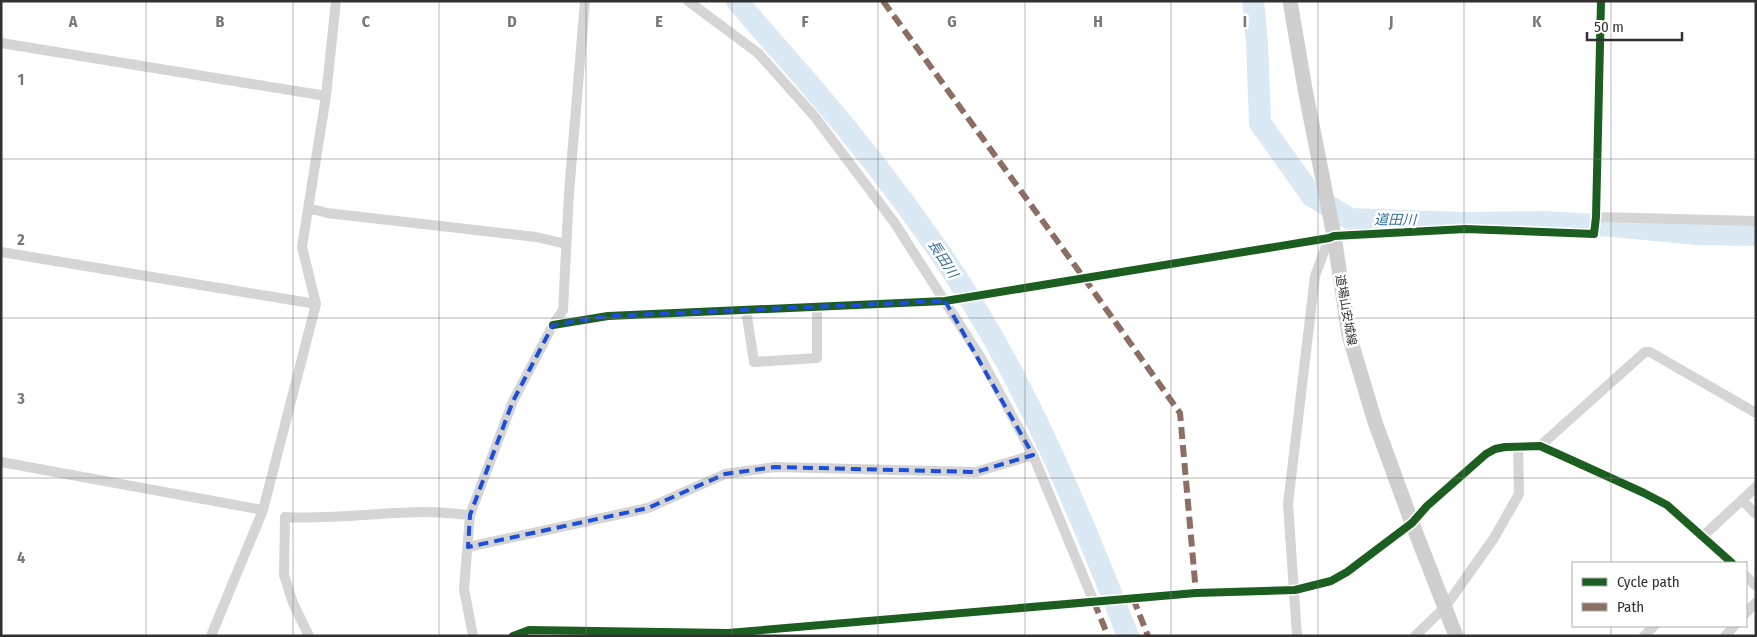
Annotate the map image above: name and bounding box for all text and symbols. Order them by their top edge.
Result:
scale bar [1587,10,1682,42]
text: A [68,12,78,31]
text: B [216,12,225,31]
text: C [362,12,371,31]
text: D [507,12,517,31]
text: E [655,12,663,31]
text: F [801,12,809,31]
text: G [947,12,957,31]
text: H [1093,12,1103,31]
text: I [1243,12,1247,31]
text: J [1388,12,1393,31]
text: K [1532,12,1542,31]
text: 50 m [1594,18,1624,36]
text: 1 [18,70,24,89]
water label: 道田川 [1374,211,1418,229]
text: 2 [16,230,25,249]
water label: 長田川 [924,237,963,283]
street label: 道場山安城線 [1333,273,1359,347]
text: 3 [16,389,25,408]
text: 4 [17,548,25,567]
legend [1572,562,1747,627]
text: Cycle path [1617,573,1680,591]
text: Path [1617,598,1644,616]

